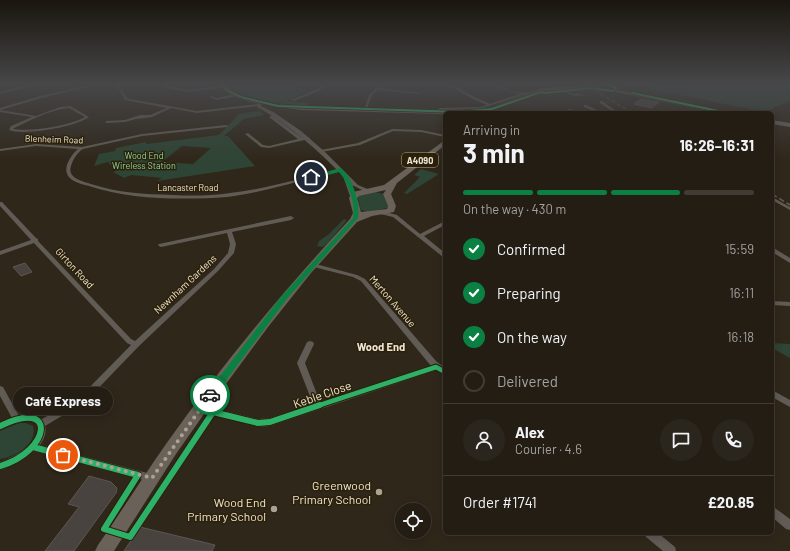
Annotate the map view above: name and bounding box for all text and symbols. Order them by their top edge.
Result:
text: Arriving in [463,122,520,138]
street label: Blenheim Road [25,132,83,146]
text: 16:26–16:31 [679,136,754,154]
text: 3 min [463,137,525,168]
park label: Wood End Wireless Station [112,150,176,171]
road number: A4090 [402,153,438,167]
pin [294,160,328,194]
icon: home [300,166,322,188]
street label: Lancaster Road [157,182,219,193]
text: On the way · 430 m [463,201,566,217]
icon: check [463,238,485,260]
text: Confirmed [497,240,565,258]
text: 15:59 [725,241,754,257]
street label: Girton Road [53,245,97,291]
street label: Newnham Gardens [151,252,219,316]
street label: Merton Avenue [367,273,419,329]
icon: check [463,282,485,304]
text: Preparing [497,284,561,302]
text: 16:11 [729,285,754,301]
icon: check [463,326,485,348]
text: On the way [497,328,567,346]
text: 16:18 [727,329,754,345]
district label: Wood End [357,340,405,353]
text: Delivered [497,372,558,390]
courier [190,375,230,415]
street label: Keble Close [291,378,353,410]
icon: car [199,384,221,406]
callout: Café Express [13,387,113,415]
text: Café Express [25,393,101,409]
button: person [463,419,505,461]
button: chat [660,419,702,461]
button: phone [712,419,754,461]
text: Alex [515,423,545,441]
pin [46,438,80,472]
text: Courier · 4.6 [515,441,582,457]
icon: bag [52,444,74,466]
place label: Greenwood Primary School [292,478,371,506]
marker: Greenwood Primary School [374,487,384,497]
text: Order #1741 [463,493,537,511]
text: £20.85 [708,493,754,511]
place label: Wood End Primary School [187,495,266,523]
map controls [395,503,431,539]
button: locate [395,503,431,539]
marker: Wood End Primary School [269,504,279,514]

